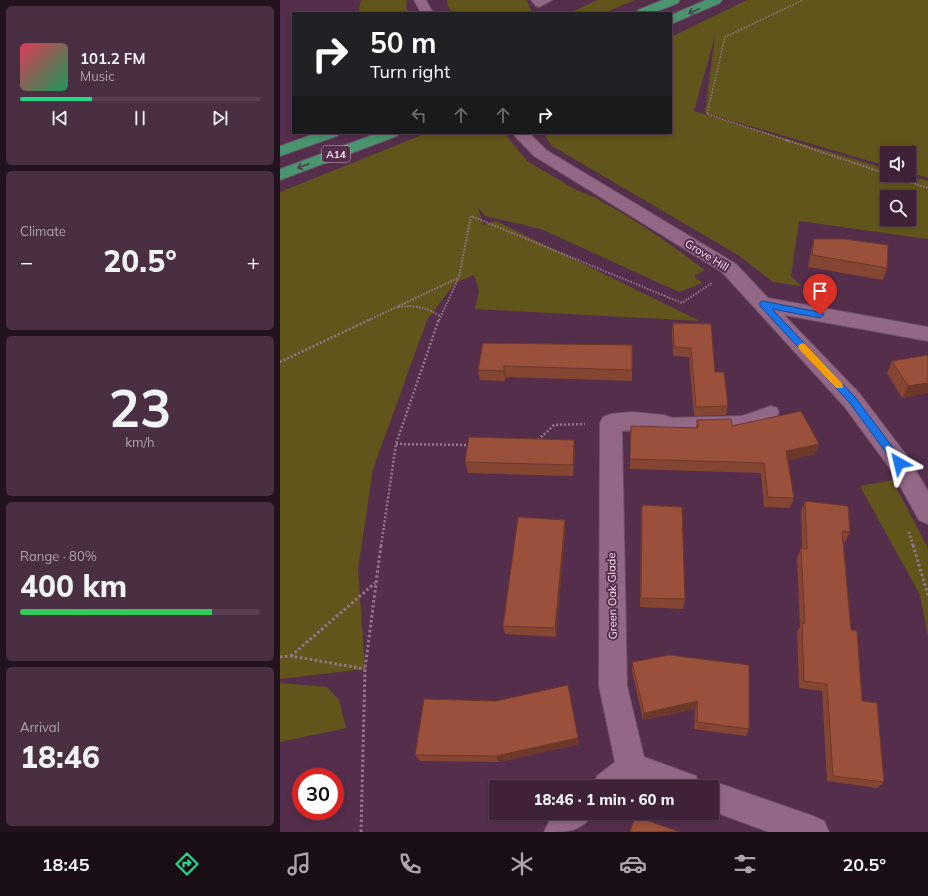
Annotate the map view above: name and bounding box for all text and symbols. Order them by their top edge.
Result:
one-way arrow [688,7,700,15]
text: 50 m [370,25,436,60]
icon: right [304,28,356,80]
text: 101.2 FM [80,49,145,68]
text: Turn right [370,60,450,83]
text: Music [80,68,115,84]
icon: left [408,104,430,126]
icon: ahead [450,104,472,126]
icon: ahead [492,104,514,126]
icon: right [534,104,556,126]
icon: previous [49,107,71,129]
icon: pause [129,107,151,129]
icon: next [209,107,231,129]
road number: A14 [322,146,350,162]
map controls [880,146,916,226]
button: sound [880,146,916,182]
one-way arrow [298,163,310,171]
button: search [880,190,916,226]
text: Climate [20,223,66,239]
street label: Grove Hill [682,236,732,274]
text: 20.5° [103,242,177,280]
text: − [20,248,33,276]
text: + [247,248,260,276]
pin [803,274,837,315]
icon: arrive [809,280,831,302]
text: 23 [109,375,171,440]
text: km/h [125,434,155,450]
position arrow [878,442,920,484]
text: Range · 80% [20,548,97,564]
street label: Green Oak Glade [604,553,620,639]
text: 400 km [20,567,127,605]
text: Arrival [20,719,60,735]
text: 18:46 [20,738,100,776]
speed limit sign: 30 [292,768,344,820]
text: 18:46 · 1 min · 60 m [534,790,674,809]
icon: directions [173,850,201,878]
icon: music [285,850,313,878]
icon: phone [396,850,424,878]
icon: climate [508,850,536,878]
icon: car [619,850,647,878]
icon: filters [731,850,759,878]
text: 18:45 [42,853,89,876]
text: 20.5° [843,853,886,876]

